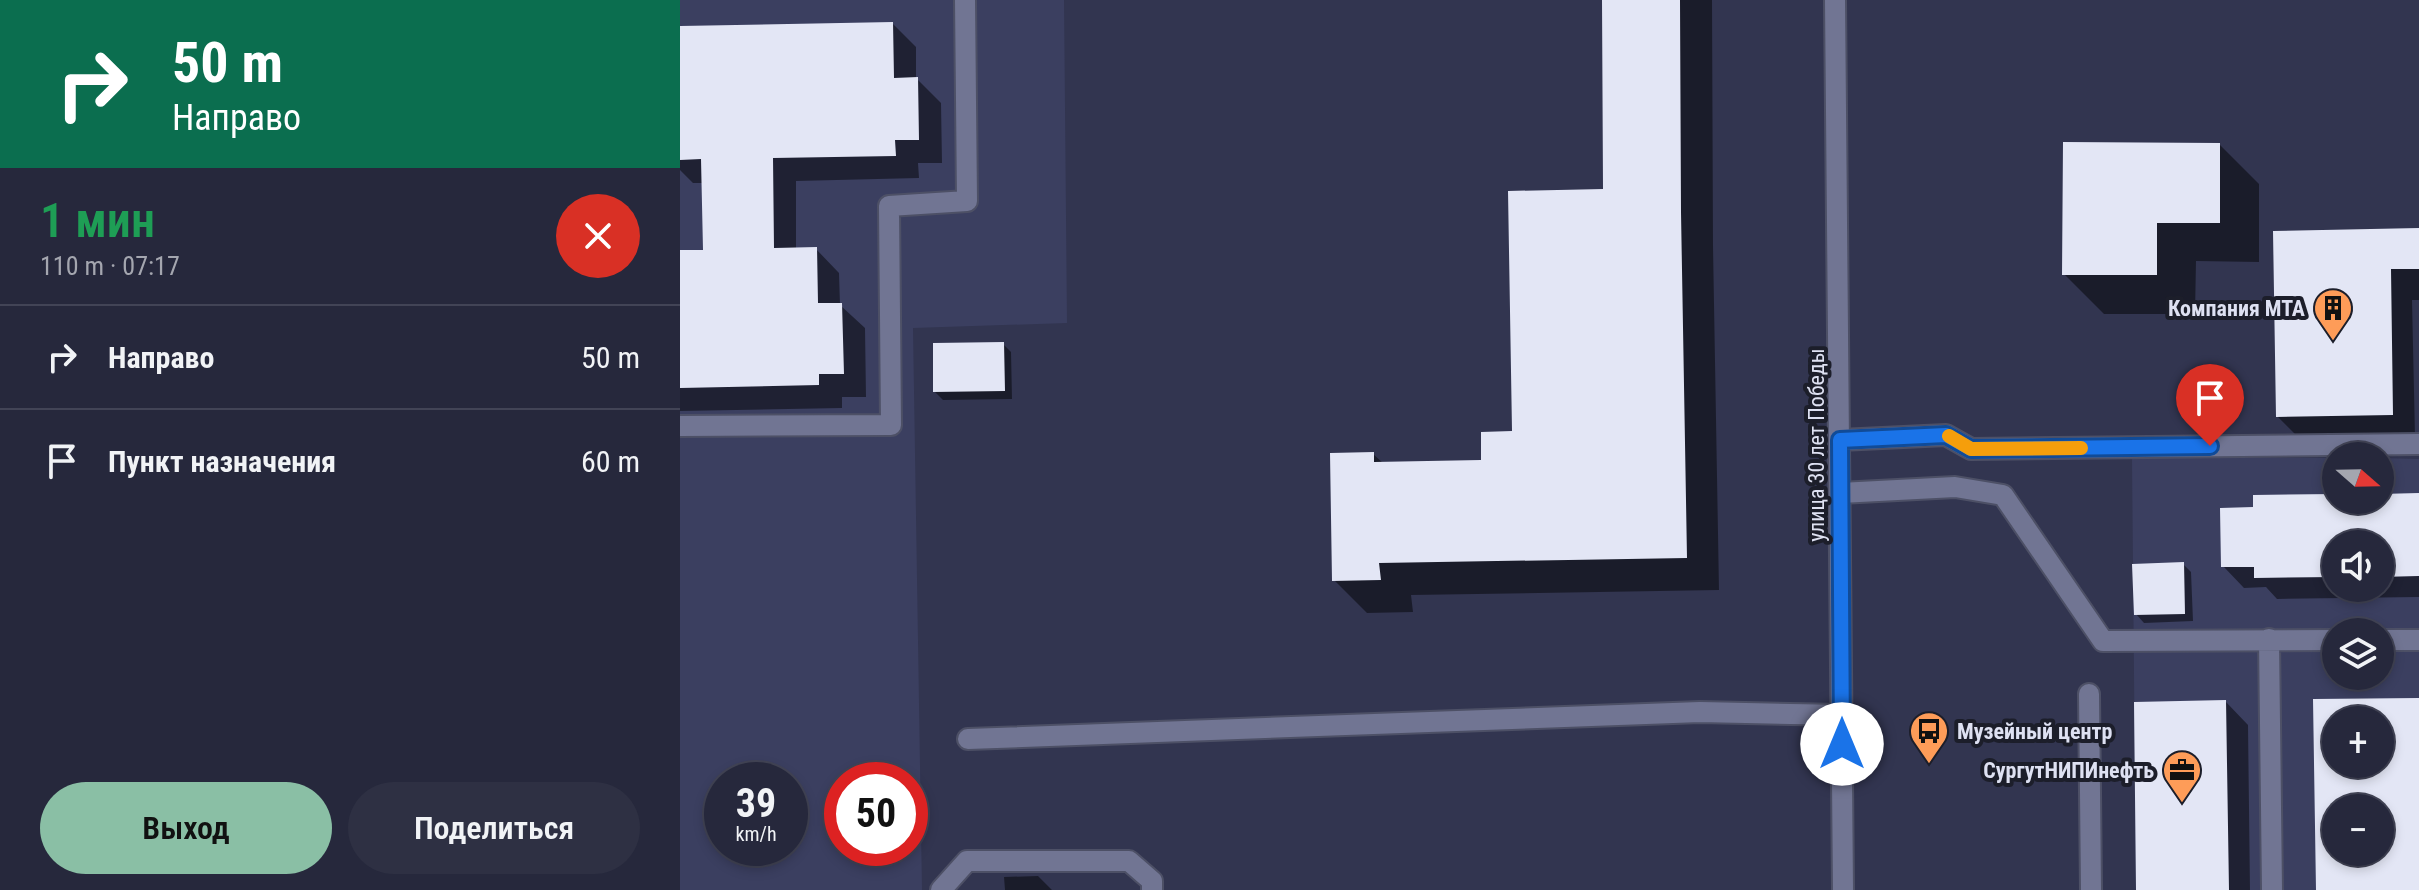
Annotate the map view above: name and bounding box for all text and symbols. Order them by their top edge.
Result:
text: 50 m [172,30,283,96]
icon: right [40,32,144,136]
text: Направо [172,97,301,139]
text: 1 мин [40,192,155,249]
button: close [556,194,640,278]
text: 110 m · 07:17 [40,251,180,281]
building icon: Компания MTA [2312,287,2354,342]
place label: Компания MTA [2168,296,2305,321]
icon: right [40,335,84,379]
text: Направо [108,340,214,375]
text: 50 m [581,340,640,375]
street label: улица 30 лет Победы [1804,348,1829,542]
pin [2176,364,2244,446]
icon: arrive [2188,376,2232,420]
icon: arrive [40,439,84,483]
north arrow [2322,442,2394,514]
map controls [2322,442,2394,866]
text: Пункт назначения [108,444,336,479]
text: 60 m [581,444,640,479]
button: sound [2322,530,2394,602]
button: layers [2322,618,2394,690]
position arrow [1800,702,1884,786]
button: + [2322,706,2394,778]
bus stop icon: Музейный центр [1908,710,1950,765]
place label: Музейный центр [1957,719,2113,744]
office icon: СургутНИПИнефть [2161,749,2203,804]
place label: СургутНИПИнефть [1983,758,2154,783]
speed limit sign: 50 [824,762,928,866]
text: 39 [736,780,776,827]
button: Выход [40,782,332,874]
button: Поделиться [348,782,640,874]
button: − [2322,794,2394,866]
text: km/h [735,822,777,846]

